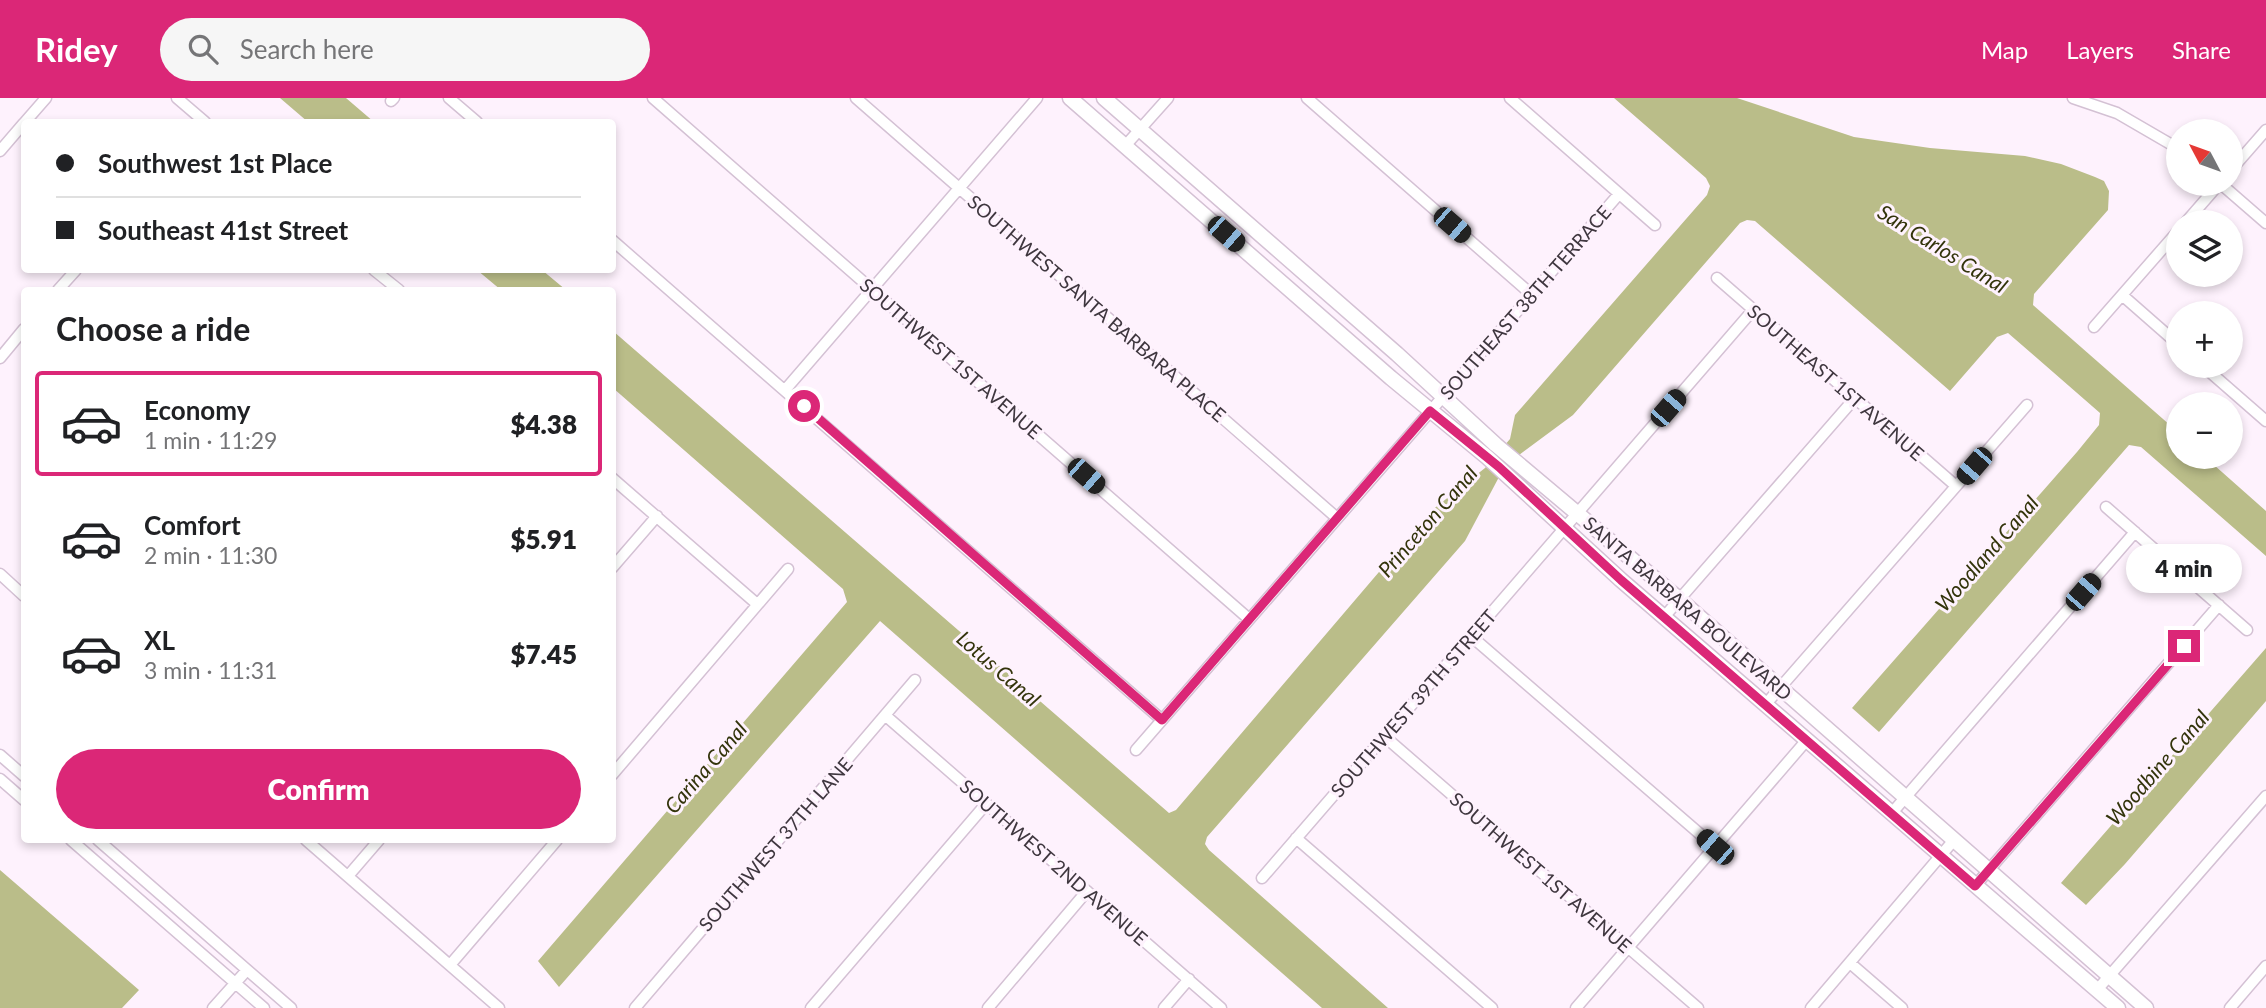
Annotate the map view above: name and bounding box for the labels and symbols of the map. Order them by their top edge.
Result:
north arrow [2166,119,2244,196]
street label: SOUTHWEST SANTA BARBARA PLACE [963,190,1231,426]
water label: San Carlos Canal [1874,198,2012,298]
street label: SOUTHEAST 38TH TERRACE [1435,200,1615,404]
car [1430,203,1475,247]
car [1204,212,1249,256]
street label: SOUTHWEST 1ST AVENUE [856,273,1046,443]
street label: SOUTHEAST 1ST AVENUE [1743,299,1929,465]
car [1647,385,1690,431]
route start [788,390,820,422]
car [1953,443,1996,489]
car [1064,454,1109,498]
water label: Princeton Canal [1372,460,1482,581]
water label: Woodland Canal [1929,490,2043,616]
street label: SANTA BARBARA BOULEVARD [1579,511,1797,705]
callout: 4 min [2126,545,2242,594]
car [2062,569,2105,615]
street label: SOUTHWEST 39TH STREET [1325,605,1501,801]
water label: Lotus Canal [952,625,1046,711]
route end [2168,630,2200,662]
water label: Woodbine Canal [2100,704,2214,830]
water label: Carina Canal [659,716,752,818]
street label: SOUTHWEST 37TH LANE [693,753,857,935]
street label: SOUTHWEST 2ND AVENUE [956,774,1153,950]
street label: SOUTHWEST 1ST AVENUE [1446,787,1636,957]
car [1693,825,1738,869]

